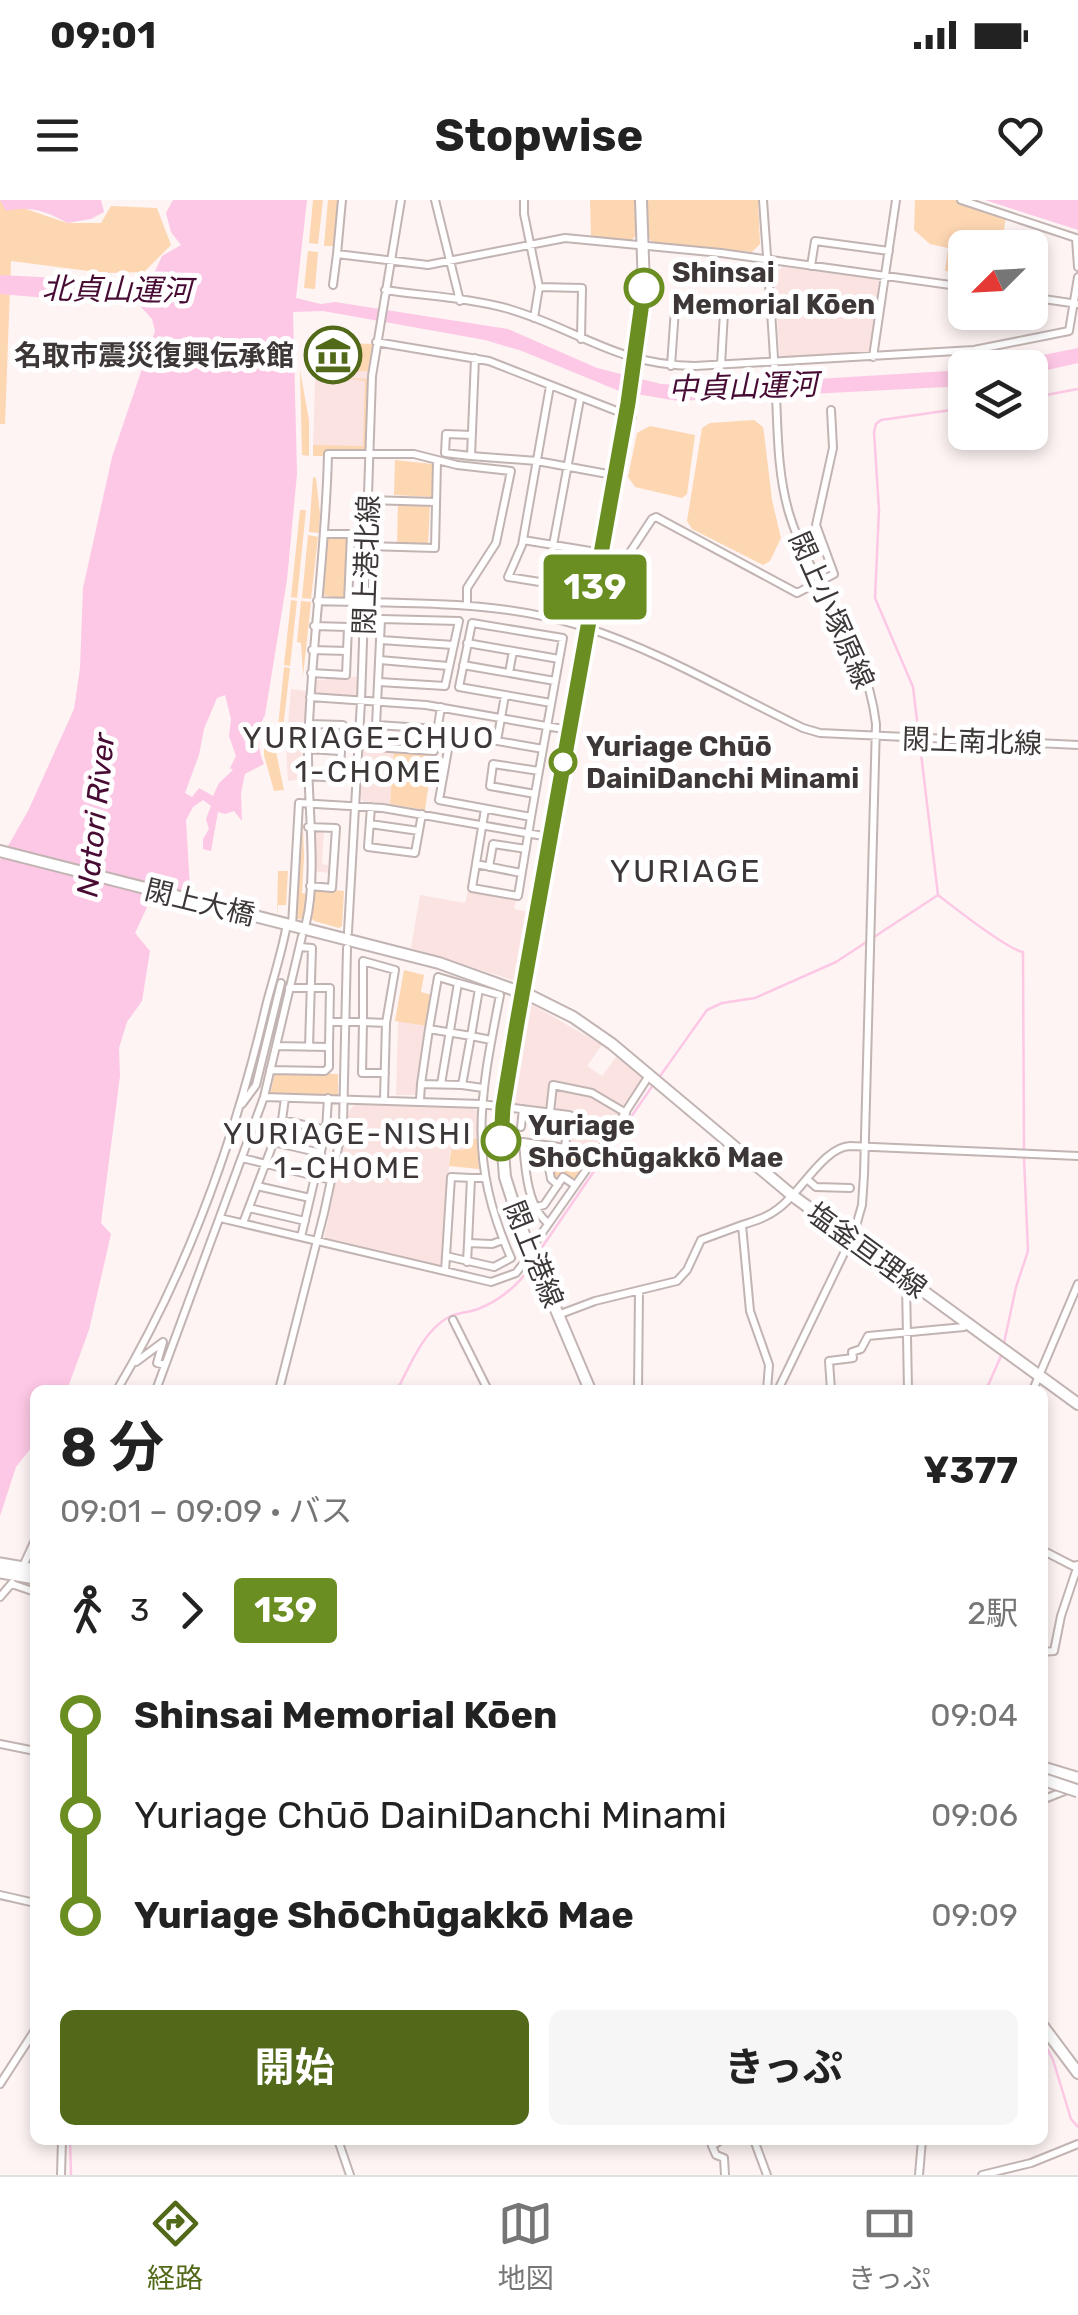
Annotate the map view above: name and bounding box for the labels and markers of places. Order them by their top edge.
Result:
place label: Shinsai Memorial Kōen [672,256,875,321]
marker: Shinsai Memorial Kōen [625,269,663,307]
museum icon: 名取市震災復興伝承館 [303,325,363,385]
place label: 名取市震災復興伝承館 [14,339,294,372]
place label: Yuriage Chūō DainiDanchi Minami [586,730,859,795]
marker: Yuriage Chūō DainiDanchi Minami [550,749,576,775]
place label: Yuriage ShōChūgakkō Mae [528,1109,783,1174]
marker: Yuriage ShōChūgakkō Mae [482,1122,520,1160]

